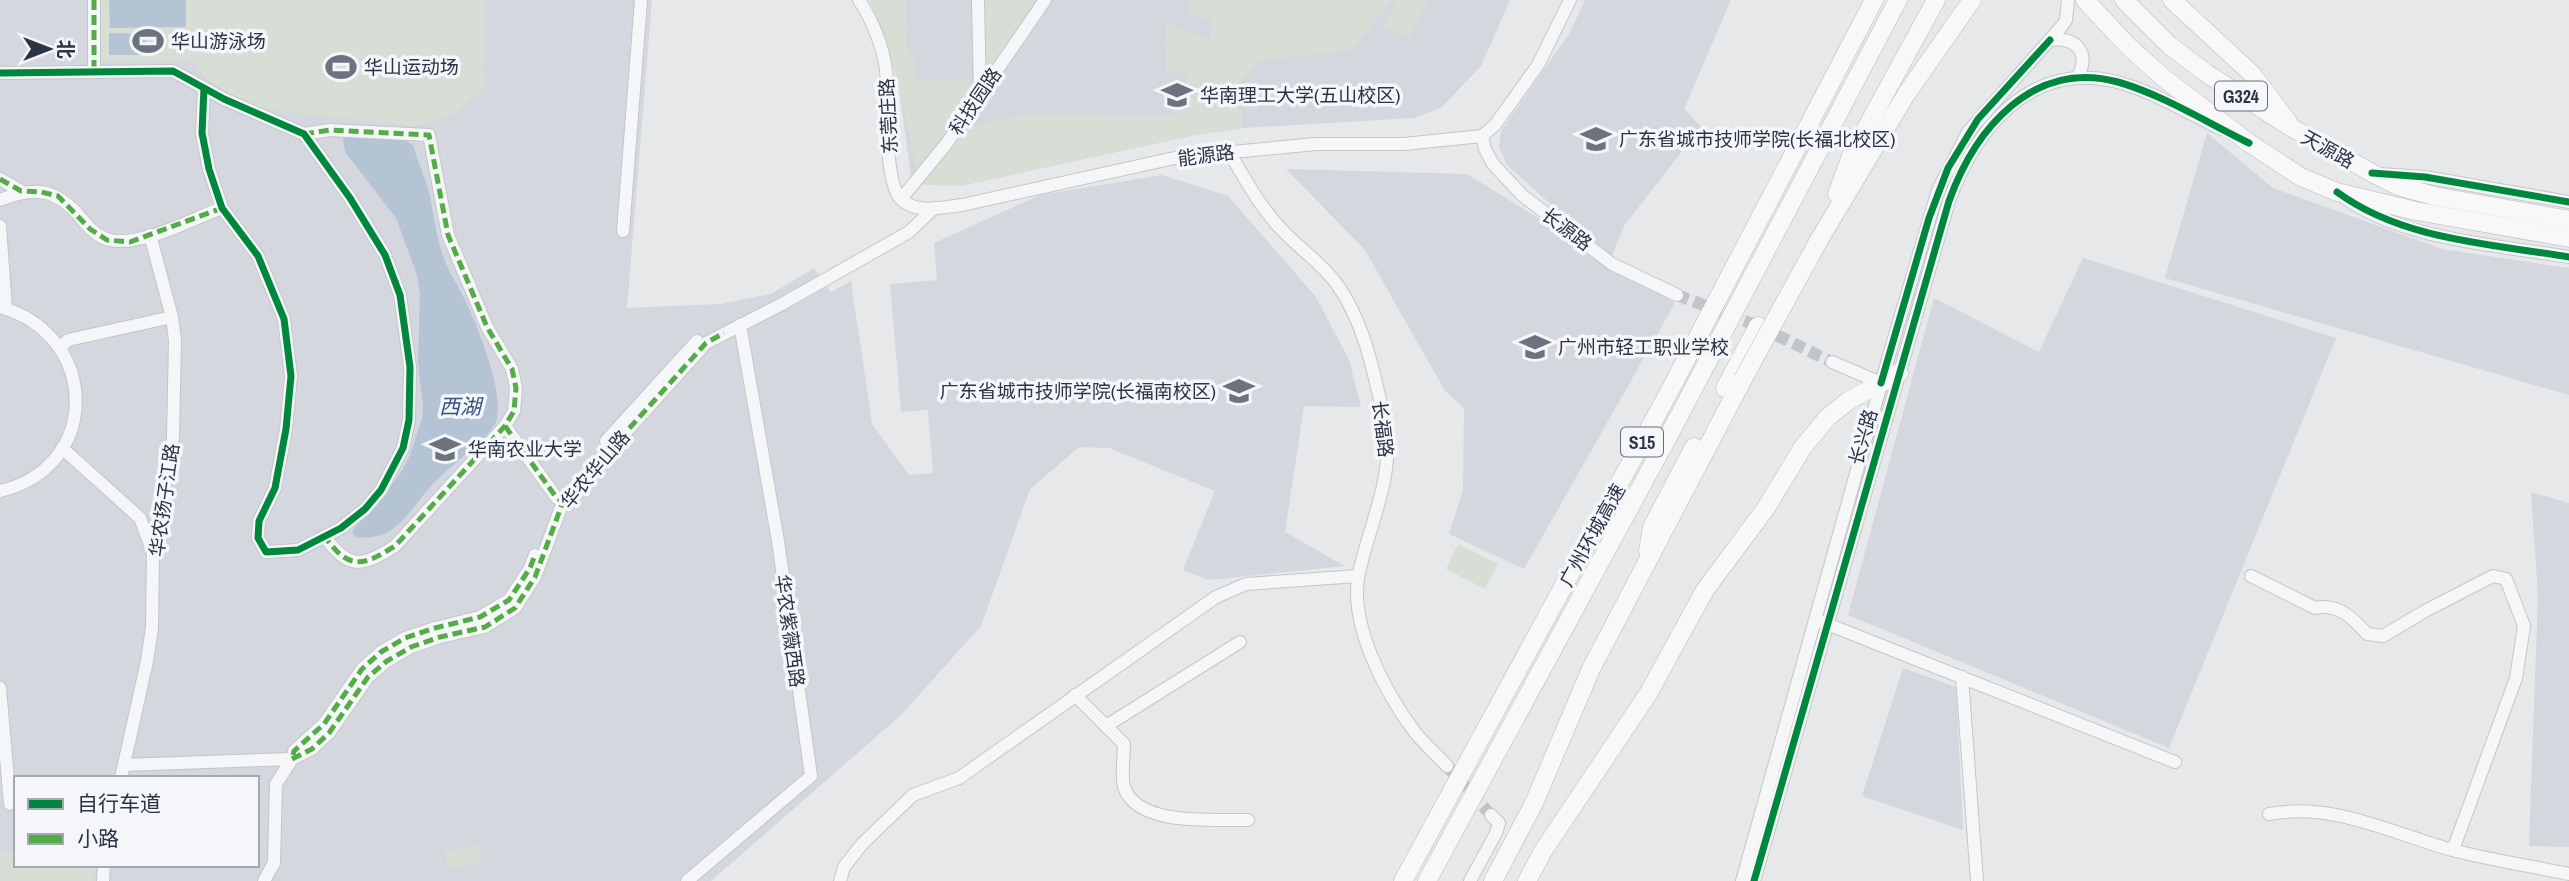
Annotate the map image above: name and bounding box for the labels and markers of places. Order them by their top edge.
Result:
sports icon: 华山游泳场 [131,24,165,58]
place label: 华山游泳场 [171,28,266,54]
sports icon: 华山运动场 [324,50,358,84]
place label: 华山运动场 [364,54,459,80]
school or university icon: 华南理工大学(五山校区) [1160,78,1194,112]
place label: 华南理工大学(五山校区) [1200,82,1400,108]
school or university icon: 广东省城市技师学院(长福北校区) [1579,122,1613,156]
place label: 广东省城市技师学院(长福北校区) [1619,126,1895,152]
school or university icon: 广州市轻工职业学校 [1518,330,1552,364]
place label: 广州市轻工职业学校 [1558,334,1729,360]
school or university icon: 广东省城市技师学院(长福南校区) [1222,374,1256,408]
place label: 广东省城市技师学院(长福南校区) [940,378,1216,404]
school or university icon: 华南农业大学 [428,432,462,466]
place label: 华南农业大学 [468,436,582,462]

